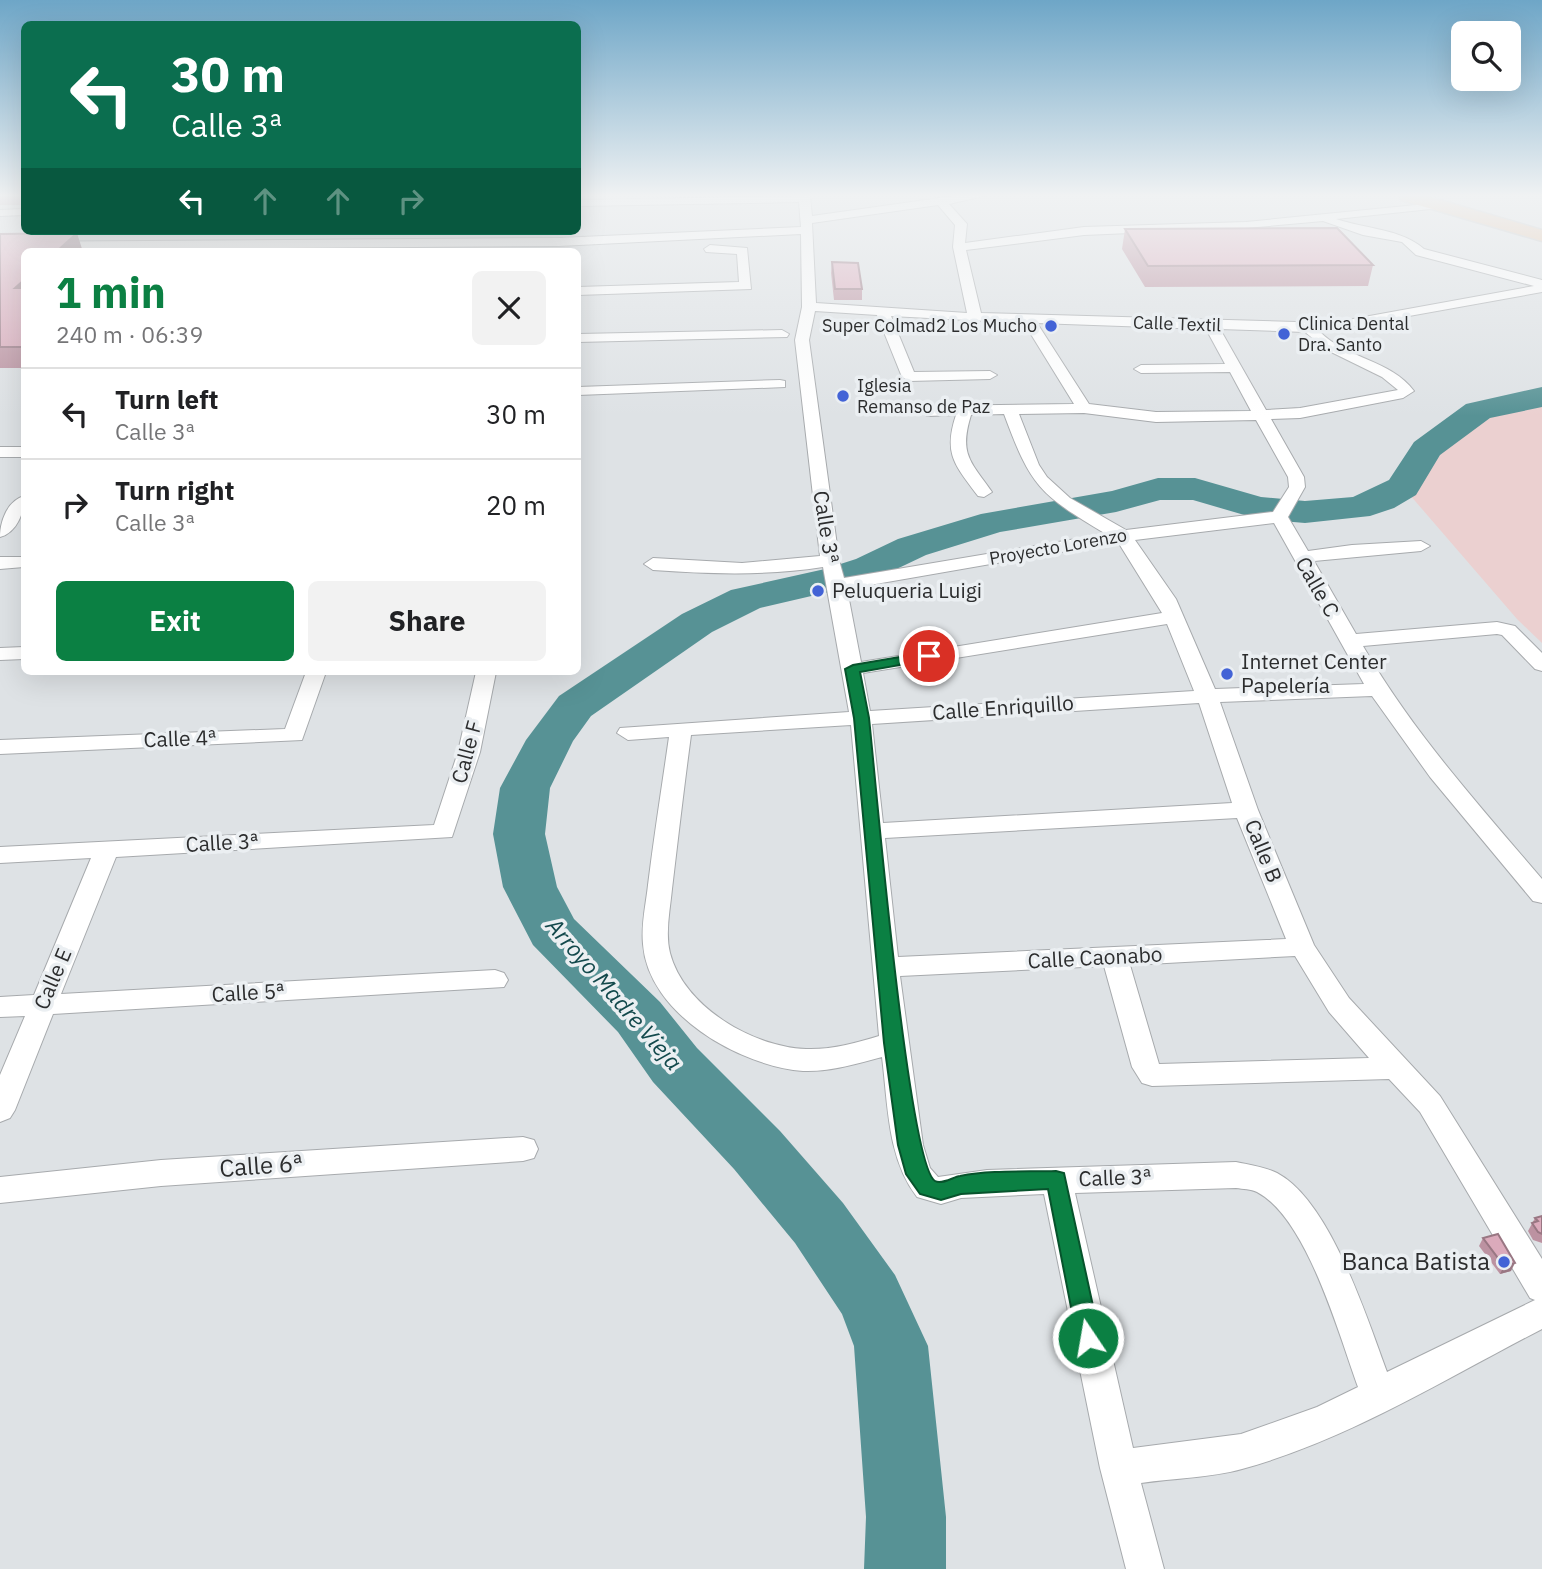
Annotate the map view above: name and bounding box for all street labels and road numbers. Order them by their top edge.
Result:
street label: Calle Textil [1133,310,1222,337]
street label: Calle 3ª [807,489,847,565]
street label: Proyecto Lorenzo [987,523,1129,570]
street label: Calle C [1289,551,1346,622]
street label: Calle Enriquillo [931,688,1075,726]
street label: Calle F [444,717,488,786]
street label: Calle 4ª [143,723,217,753]
street label: Calle B [1239,815,1289,886]
street label: Calle 3ª [185,826,259,858]
street label: Calle Caonabo [1027,939,1163,975]
street label: Calle E [27,944,78,1014]
street label: Calle 5ª [211,976,285,1008]
street label: Calle 6ª [218,1146,304,1184]
street label: Calle 3ª [1078,1162,1152,1192]

